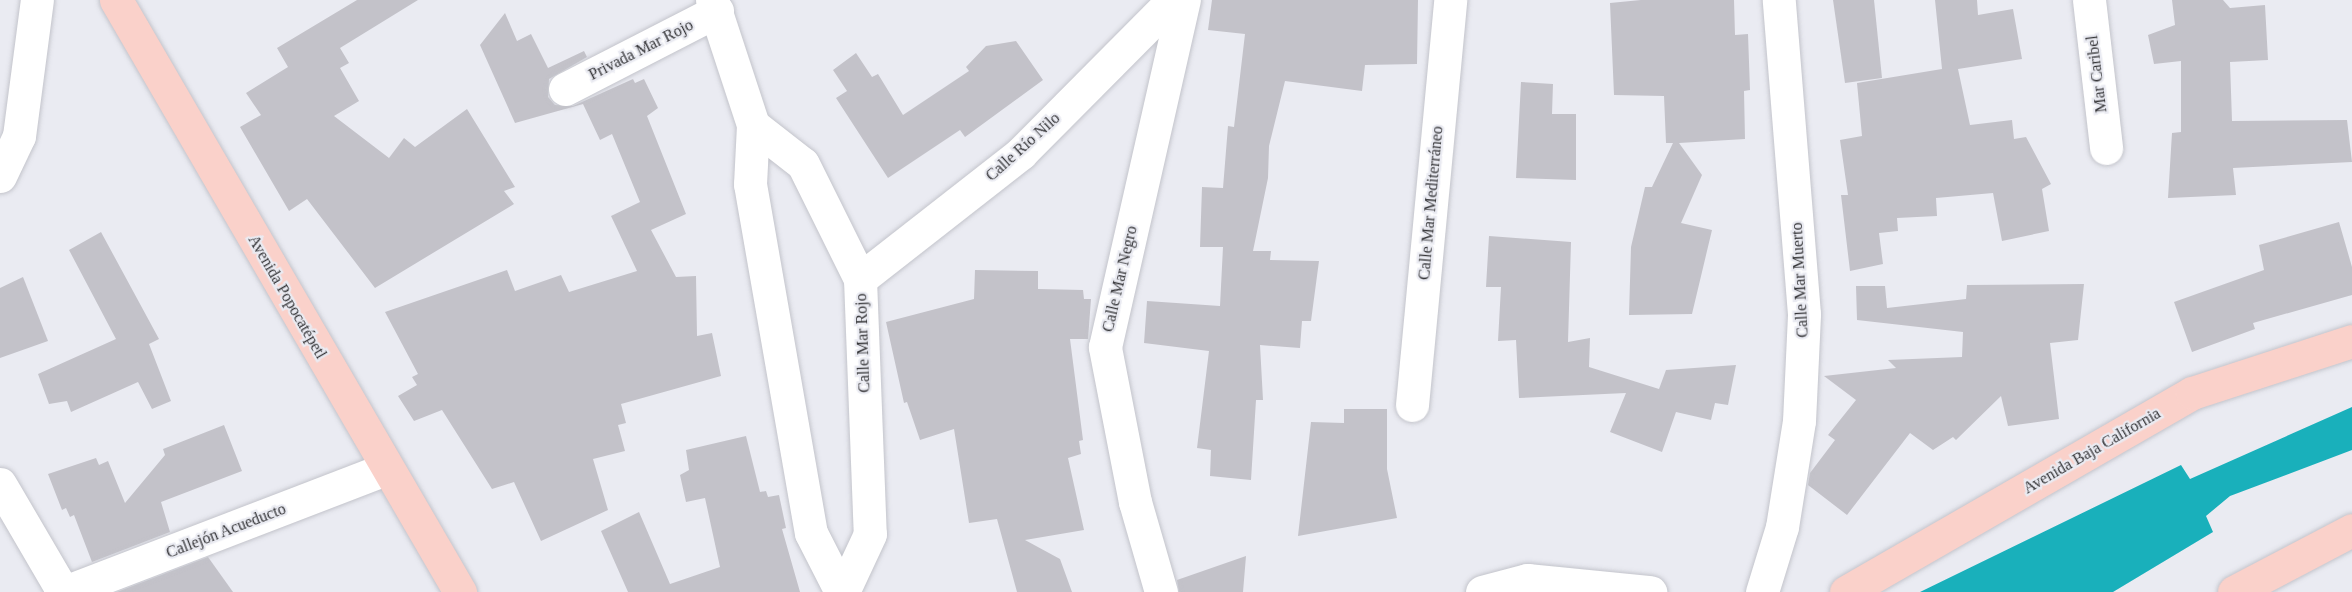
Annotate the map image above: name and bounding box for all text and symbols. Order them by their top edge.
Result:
street label: Privada Mar Rojo [586,15,696,85]
street label: Mar Caribel [2083,34,2111,114]
street label: Calle Río Nilo [982,109,1064,185]
street label: Calle Mar Mediterráneo [1415,125,1447,281]
street label: Calle Mar Muerto [1787,222,1813,338]
street label: Calle Mar Negro [1098,224,1142,334]
street label: Avenida Popocatépetl [244,232,330,362]
street label: Calle Mar Rojo [852,293,874,393]
street label: Avenida Baja California [2020,404,2164,498]
street label: Callejón Acueducto [163,499,289,563]

